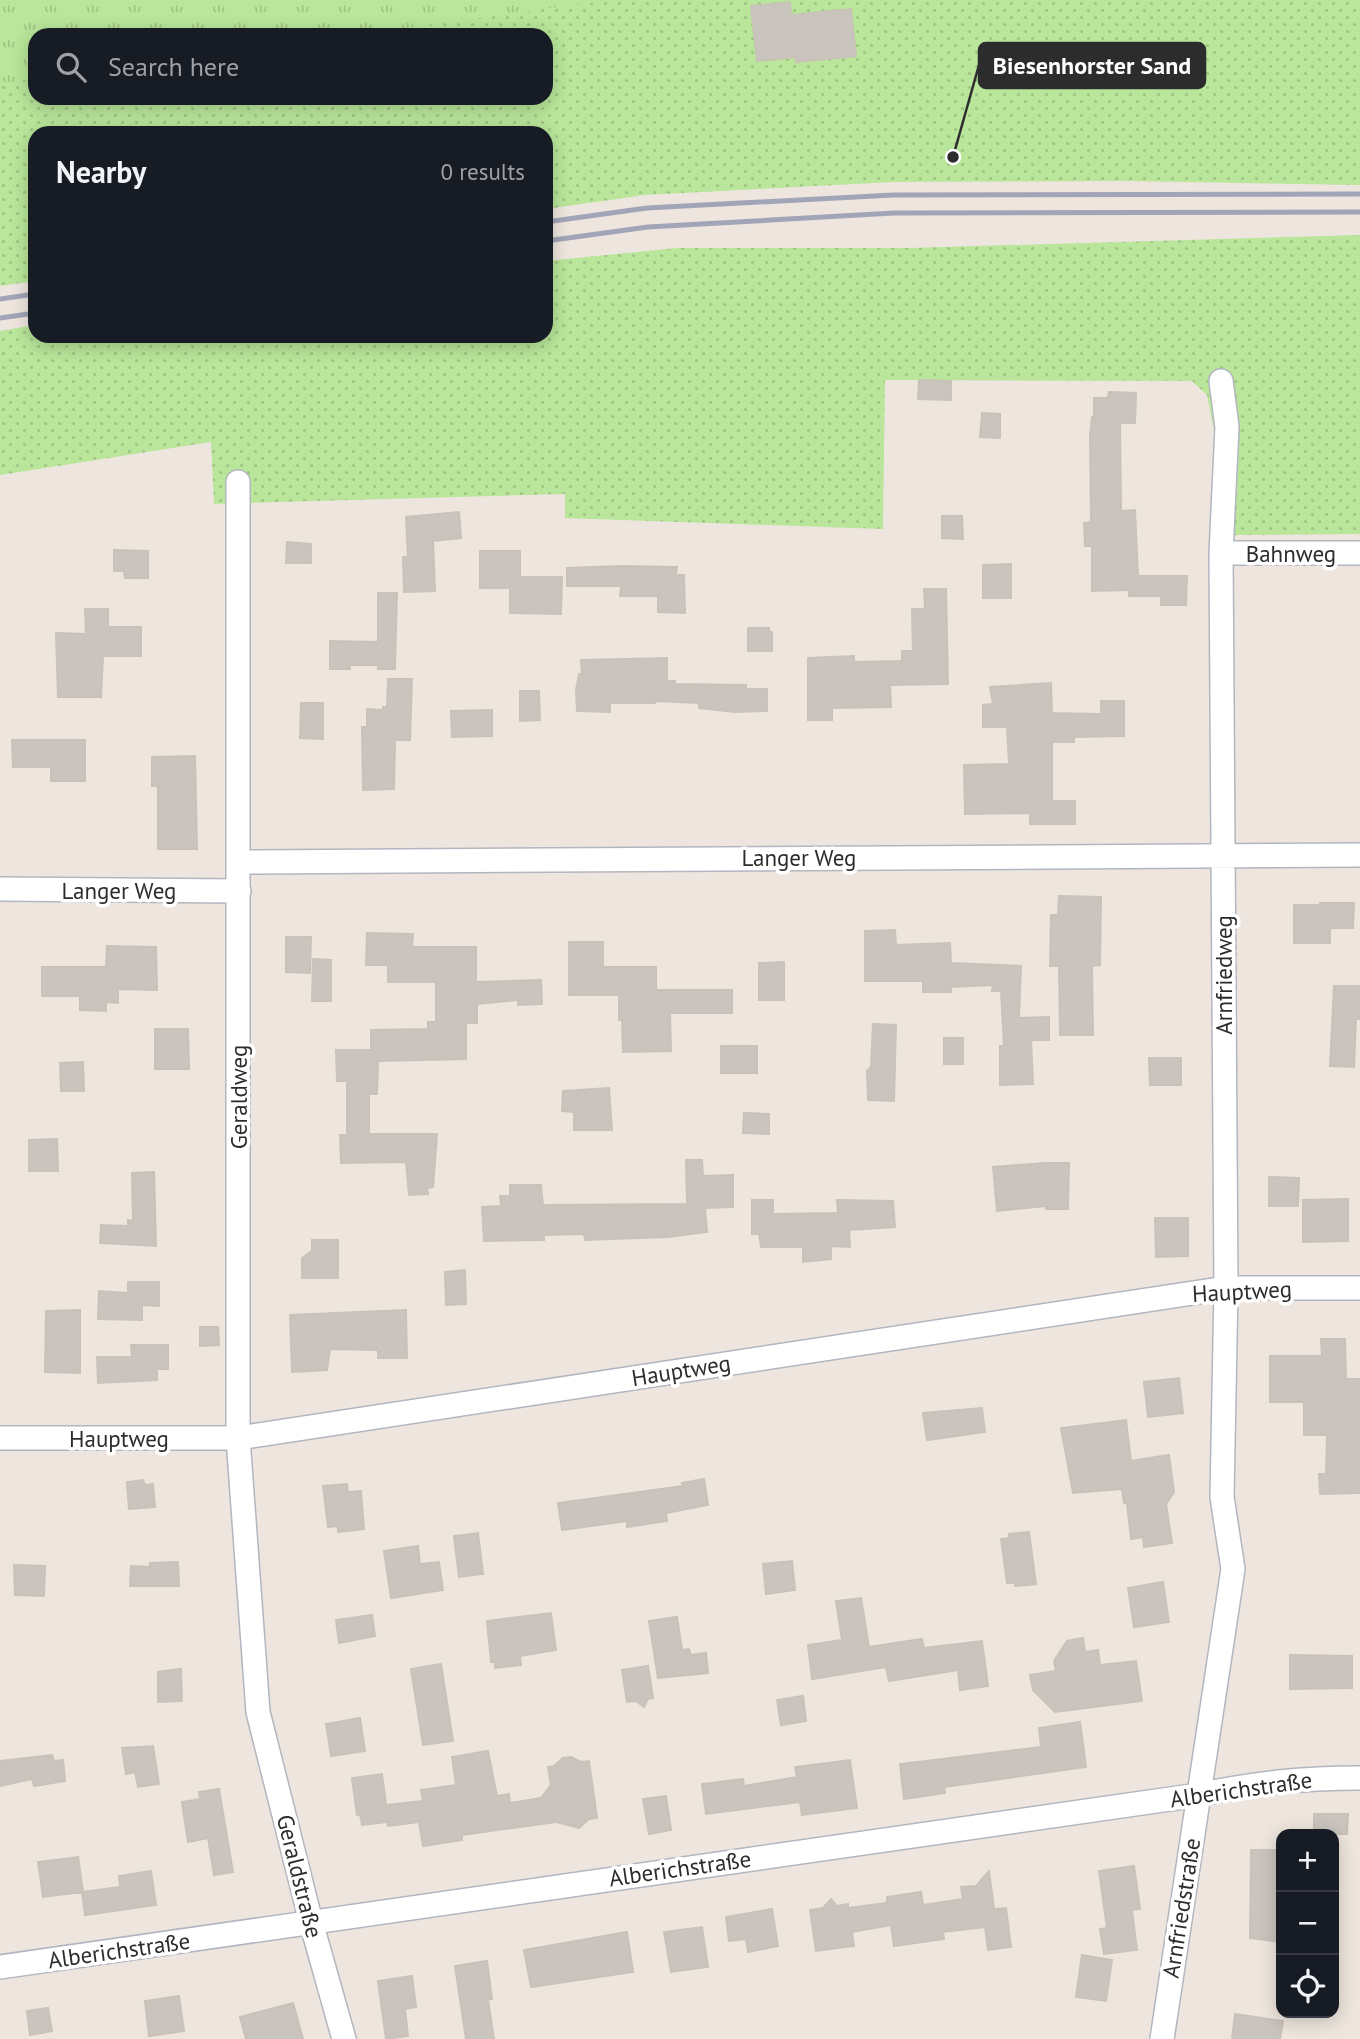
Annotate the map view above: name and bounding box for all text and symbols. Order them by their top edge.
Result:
search box [28,28,553,105]
callout: Biesenhorster Sand [979,43,1205,88]
icon: search [52,48,90,86]
text: Search here [108,50,239,83]
text: Biesenhorster Sand [993,50,1191,81]
text: Nearby [56,152,146,191]
text: 0 results [441,157,525,186]
street label: Bahnweg [1246,539,1336,568]
street label: Langer Weg [742,843,856,872]
street label: Langer Weg [62,876,176,905]
street label: Arnfriedweg [1209,915,1238,1035]
street label: Geraldweg [224,1045,253,1149]
street label: Hauptweg [1191,1274,1293,1308]
street label: Hauptweg [629,1348,733,1392]
street label: Hauptweg [69,1424,169,1453]
street label: Alberichstraße [1168,1765,1314,1813]
street label: Geraldstraße [271,1811,329,1941]
map controls [1276,1829,1339,2018]
button: + [1276,1829,1339,1892]
street label: Arnfriedstraße [1156,1836,1206,1980]
street label: Alberichstraße [607,1844,753,1892]
button: − [1276,1892,1339,1955]
street label: Alberichstraße [46,1926,192,1974]
button: locate [1276,1955,1339,2018]

